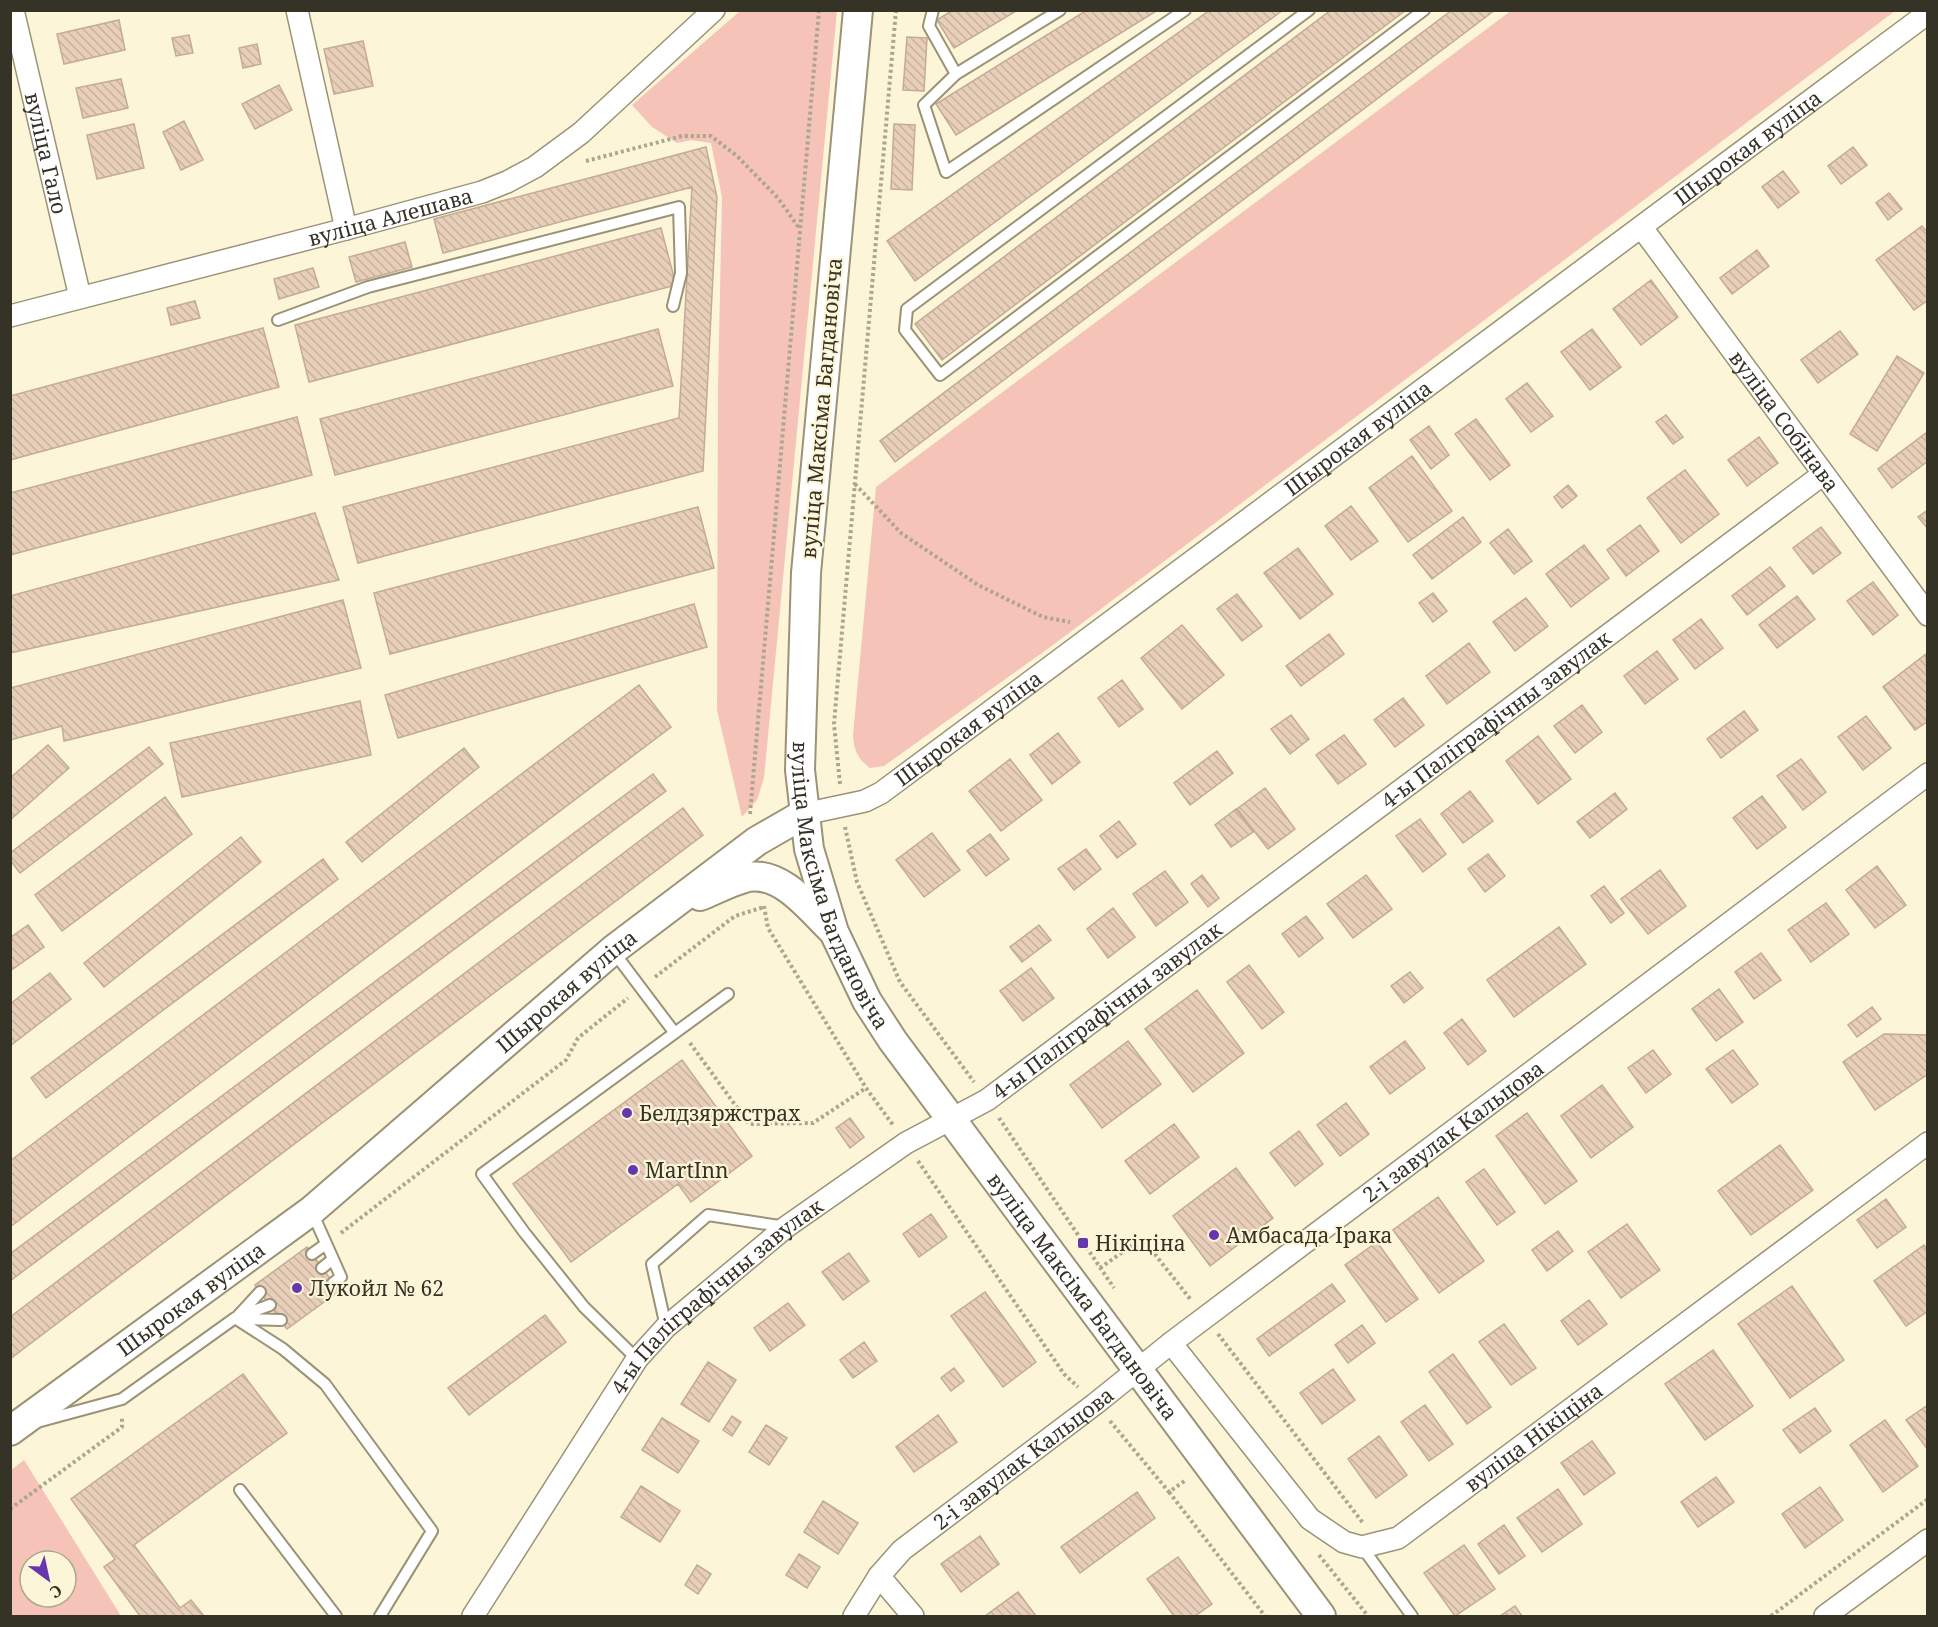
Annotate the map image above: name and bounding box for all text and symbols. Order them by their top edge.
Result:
street label: Шырокая вуліца [1668,83,1827,211]
street label: вуліца Гало [19,90,74,217]
street label: вуліца Алешава [305,181,476,252]
street label: вуліца Максіма Багдановіча [794,256,848,560]
street label: вуліца Собінава [1723,345,1846,497]
street label: Шырокая вуліца [1279,374,1437,502]
street label: 4-ы Паліграфічны завулак [1375,624,1617,814]
street label: Шырокая вуліца [889,664,1047,792]
street label: вуліца Максіма Багдановіча [786,741,896,1035]
street label: 4-ы Паліграфічны завулак [986,915,1228,1106]
street label: Шырокая вуліца [490,923,642,1059]
street label: 2-і завулак Кальцова [1357,1054,1549,1208]
place label: Белдзяржстрах [639,1099,801,1127]
marker: Белдзяржстрах [620,1106,634,1120]
place label: MartInn [645,1156,729,1184]
marker: MartInn [626,1163,640,1177]
street label: вуліца Максіма Багдановіча [981,1167,1184,1426]
street label: 4-ы Паліграфічны завулак [604,1191,829,1399]
place label: Амбасада Ірака [1226,1221,1393,1249]
marker: Амбасада Ірака [1207,1228,1221,1242]
place label: Нікіціна [1095,1229,1186,1257]
street label: Шырокая вуліца [111,1235,270,1362]
marker: Нікіціна [1076,1236,1090,1250]
place label: Лукойл № 62 [309,1274,444,1302]
marker: Лукойл № 62 [290,1281,304,1295]
street label: вуліца Нікіціна [1459,1376,1608,1498]
street label: 2-і завулак Кальцова [927,1381,1119,1536]
north arrow [18,1549,78,1609]
text: С [46,1579,67,1604]

